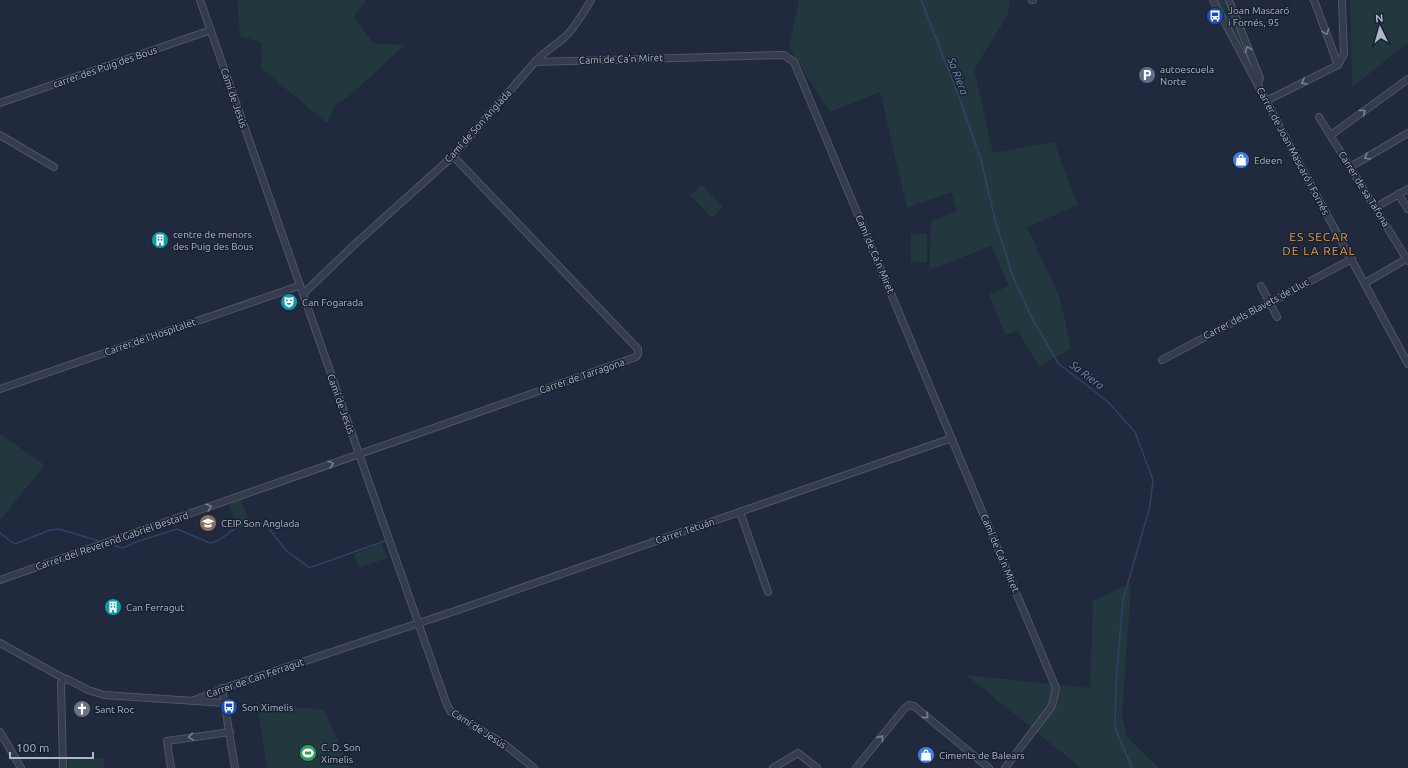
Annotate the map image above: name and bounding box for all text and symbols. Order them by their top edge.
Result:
place label: Joan Mascaró i Fornés, 95 [1228,5,1290,28]
bus stop icon: Joan Mascaró i Fornés, 95 [1205,6,1225,26]
north arrow [1360,8,1400,48]
text: N [1375,12,1384,24]
one-way arrow [1322,29,1330,36]
street label: carrer des Puig des Bous [52,44,158,90]
one-way arrow [1245,45,1253,52]
street label: Camí de Ca'n Miret [579,52,663,66]
water label: Sa Riera [945,55,971,96]
place label: autoescuela Norte [1160,64,1214,87]
parking icon: autoescuela Norte [1137,65,1157,85]
street label: Camí de Jesús [219,66,249,130]
one-way arrow [1300,77,1308,85]
street label: Carrer de Joan Mascaró i Fornés [1255,85,1331,217]
street label: Camí de Son Anglada [442,87,514,165]
one-way arrow [1358,110,1365,117]
street label: Carrer de sa Tafona [1336,149,1392,229]
shop icon: Edeen [1231,150,1251,170]
one-way arrow [1364,153,1371,160]
place label: Edeen [1254,155,1282,166]
street label: Camí de Ca'n Miret [853,213,897,295]
place label: centre de menors des Puig des Bous [173,229,253,252]
building icon: centre de menors des Puig des Bous [150,230,170,250]
district label: ES SECAR DE LA REAL [1282,230,1356,257]
street label: Carrer dels Blavets de Lluc [1201,276,1311,342]
theatre icon: Can Fogarada [279,292,299,312]
place label: Can Fogarada [302,297,363,308]
street label: Carrer de l'Hospitalet [103,316,197,358]
street label: Carrer de Tarragona [538,356,626,396]
water label: Sa Riera [1067,358,1106,392]
street label: Camí de Jesús [325,372,357,436]
one-way arrow [328,460,335,469]
one-way arrow [205,503,212,512]
street label: Carrer del Reverend Gabriel Bestard [34,510,190,572]
street label: Camí de Ca'n Miret [978,512,1022,594]
school or university icon: CEIP Son Anglada [198,513,218,533]
street label: Carrer Tetuán [654,516,716,546]
place label: CEIP Son Anglada [221,518,299,529]
building icon: Can Ferragut [103,597,123,617]
place label: Can Ferragut [126,602,184,613]
street label: Carrer de Can Ferragut [205,656,305,700]
bus stop icon: Son Ximelis [219,697,239,717]
church icon: Sant Roc [72,699,92,719]
place label: Son Ximelis [242,702,293,713]
place label: Sant Roc [95,704,134,715]
street label: Camí de Jesús [450,707,508,751]
one-way arrow [922,712,929,719]
one-way arrow [188,732,194,741]
scale bar [10,734,93,760]
one-way arrow [876,735,883,742]
text: 100 m [16,741,49,754]
place label: C. D. Son Ximelis [321,742,360,765]
sports icon: C. D. Son Ximelis [298,743,318,763]
shop icon: Ciments de Balears [916,745,936,765]
place label: Ciments de Balears [939,750,1025,761]

